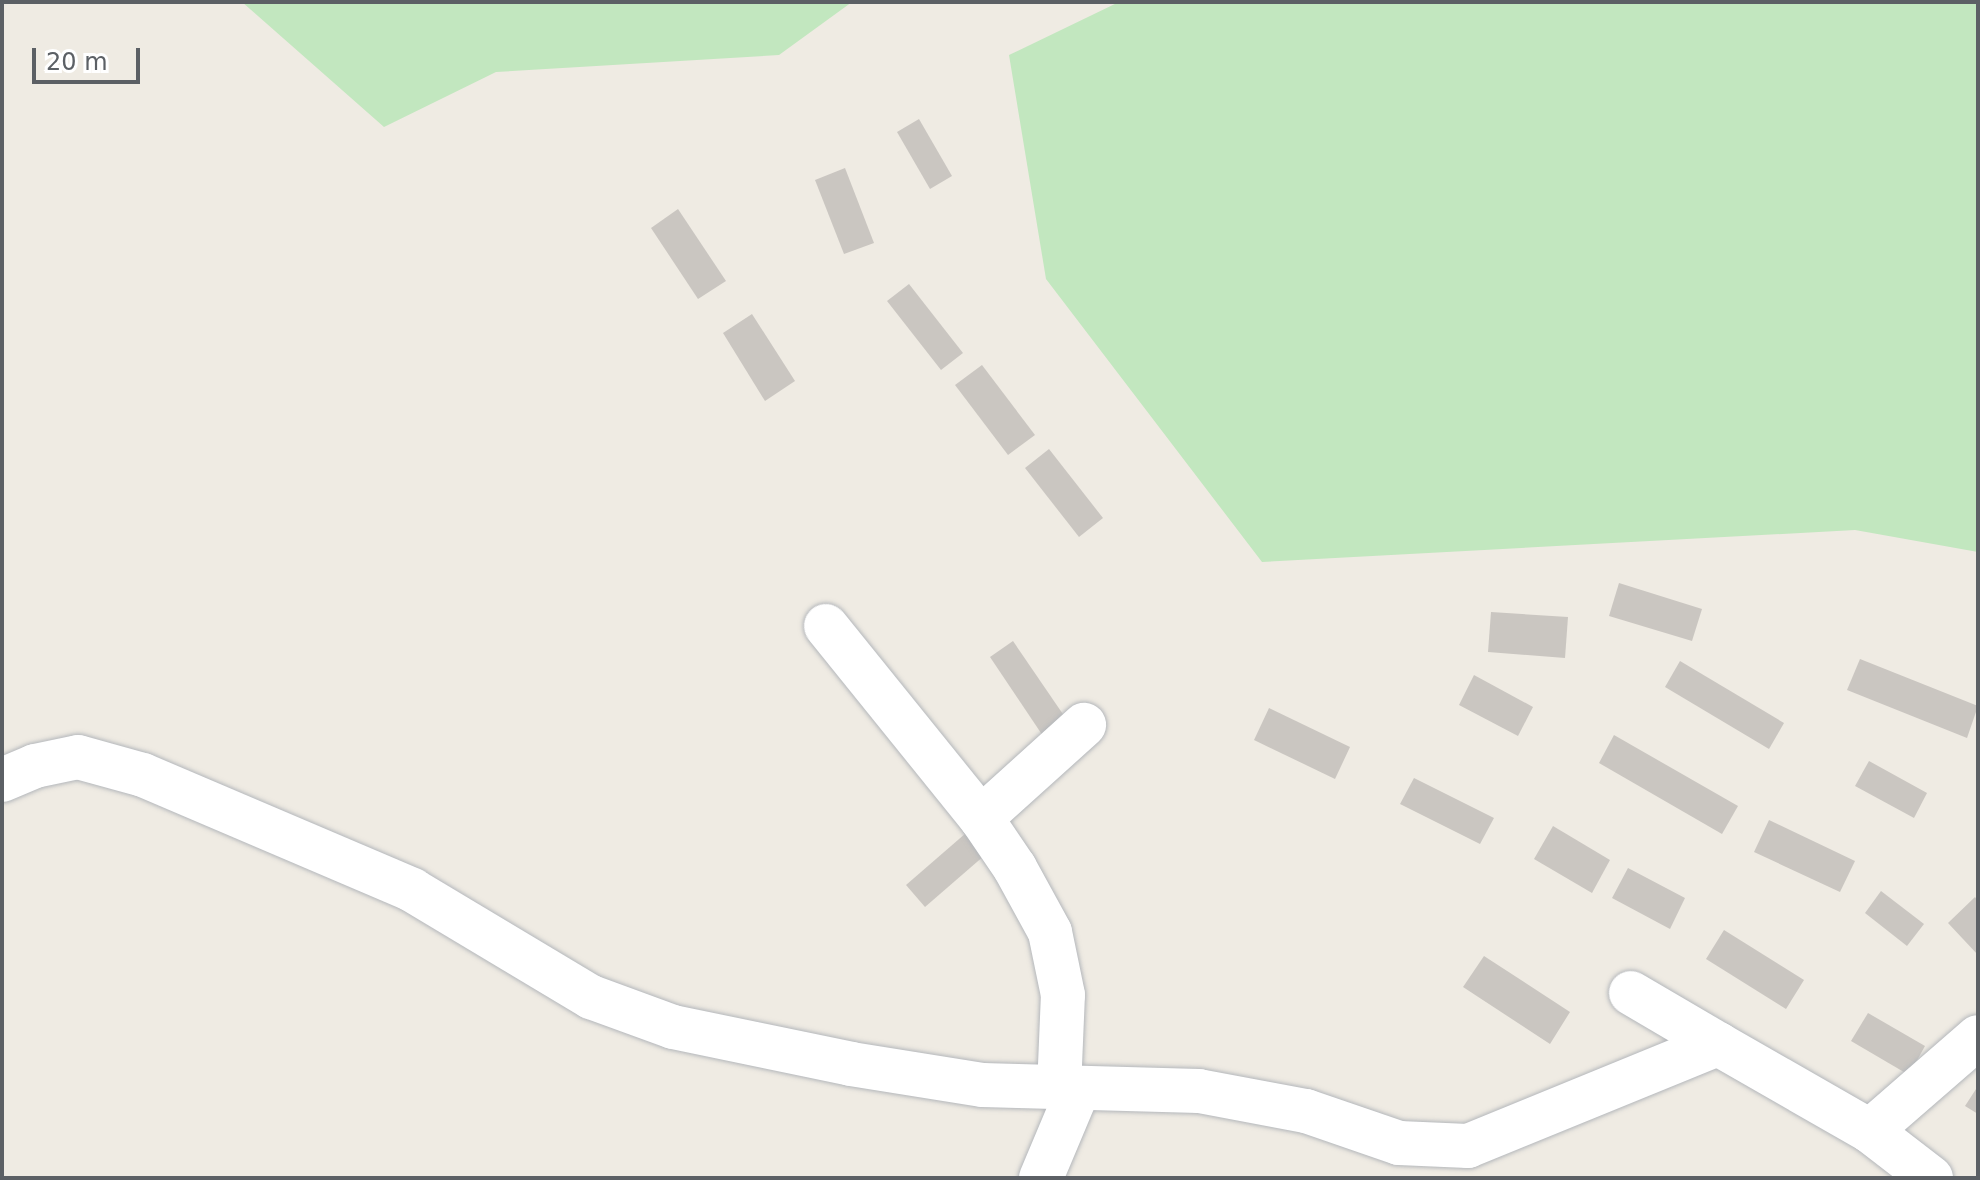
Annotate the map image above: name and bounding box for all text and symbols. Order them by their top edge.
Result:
scale bar [36,32,144,82]
text: 20 m [46,48,108,76]

